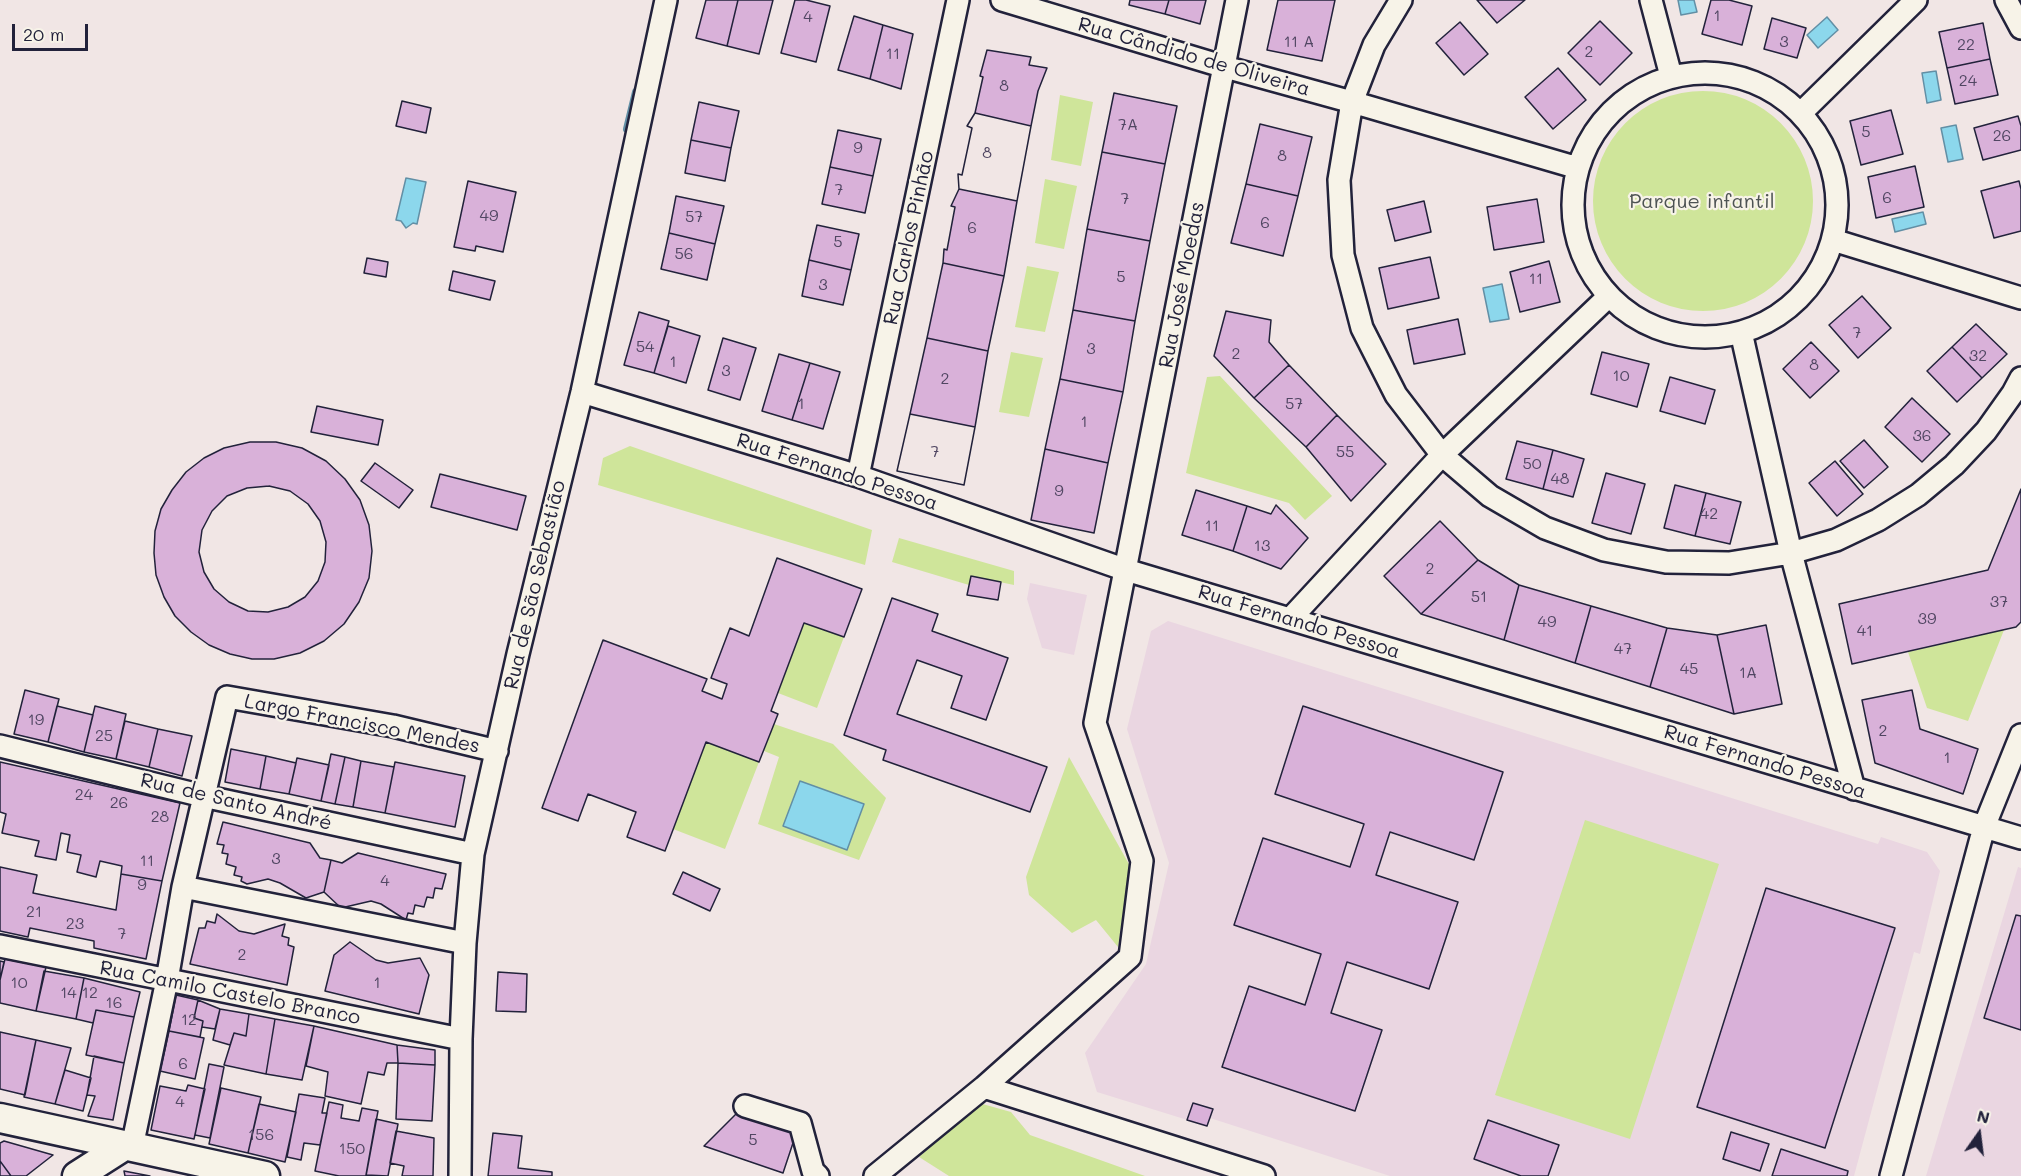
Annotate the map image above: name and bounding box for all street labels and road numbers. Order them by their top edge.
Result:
street label: Rua Cândido de Oliveira [1075,12,1313,102]
street label: Rua Carlos Pinhão [879,149,939,327]
street label: Rua José Moedas [1154,200,1210,370]
street label: Rua Fernando Pessoa [733,428,941,516]
street label: Rua de São Sebastião [499,478,571,692]
street label: Rua Fernando Pessoa [1195,580,1403,664]
street label: Largo Francisco Mendes [242,689,482,759]
street label: Rua Fernando Pessoa [1661,720,1869,804]
street label: Rua de Santo André [138,768,334,836]
street label: Rua Camilo Castelo Branco [98,956,362,1030]

